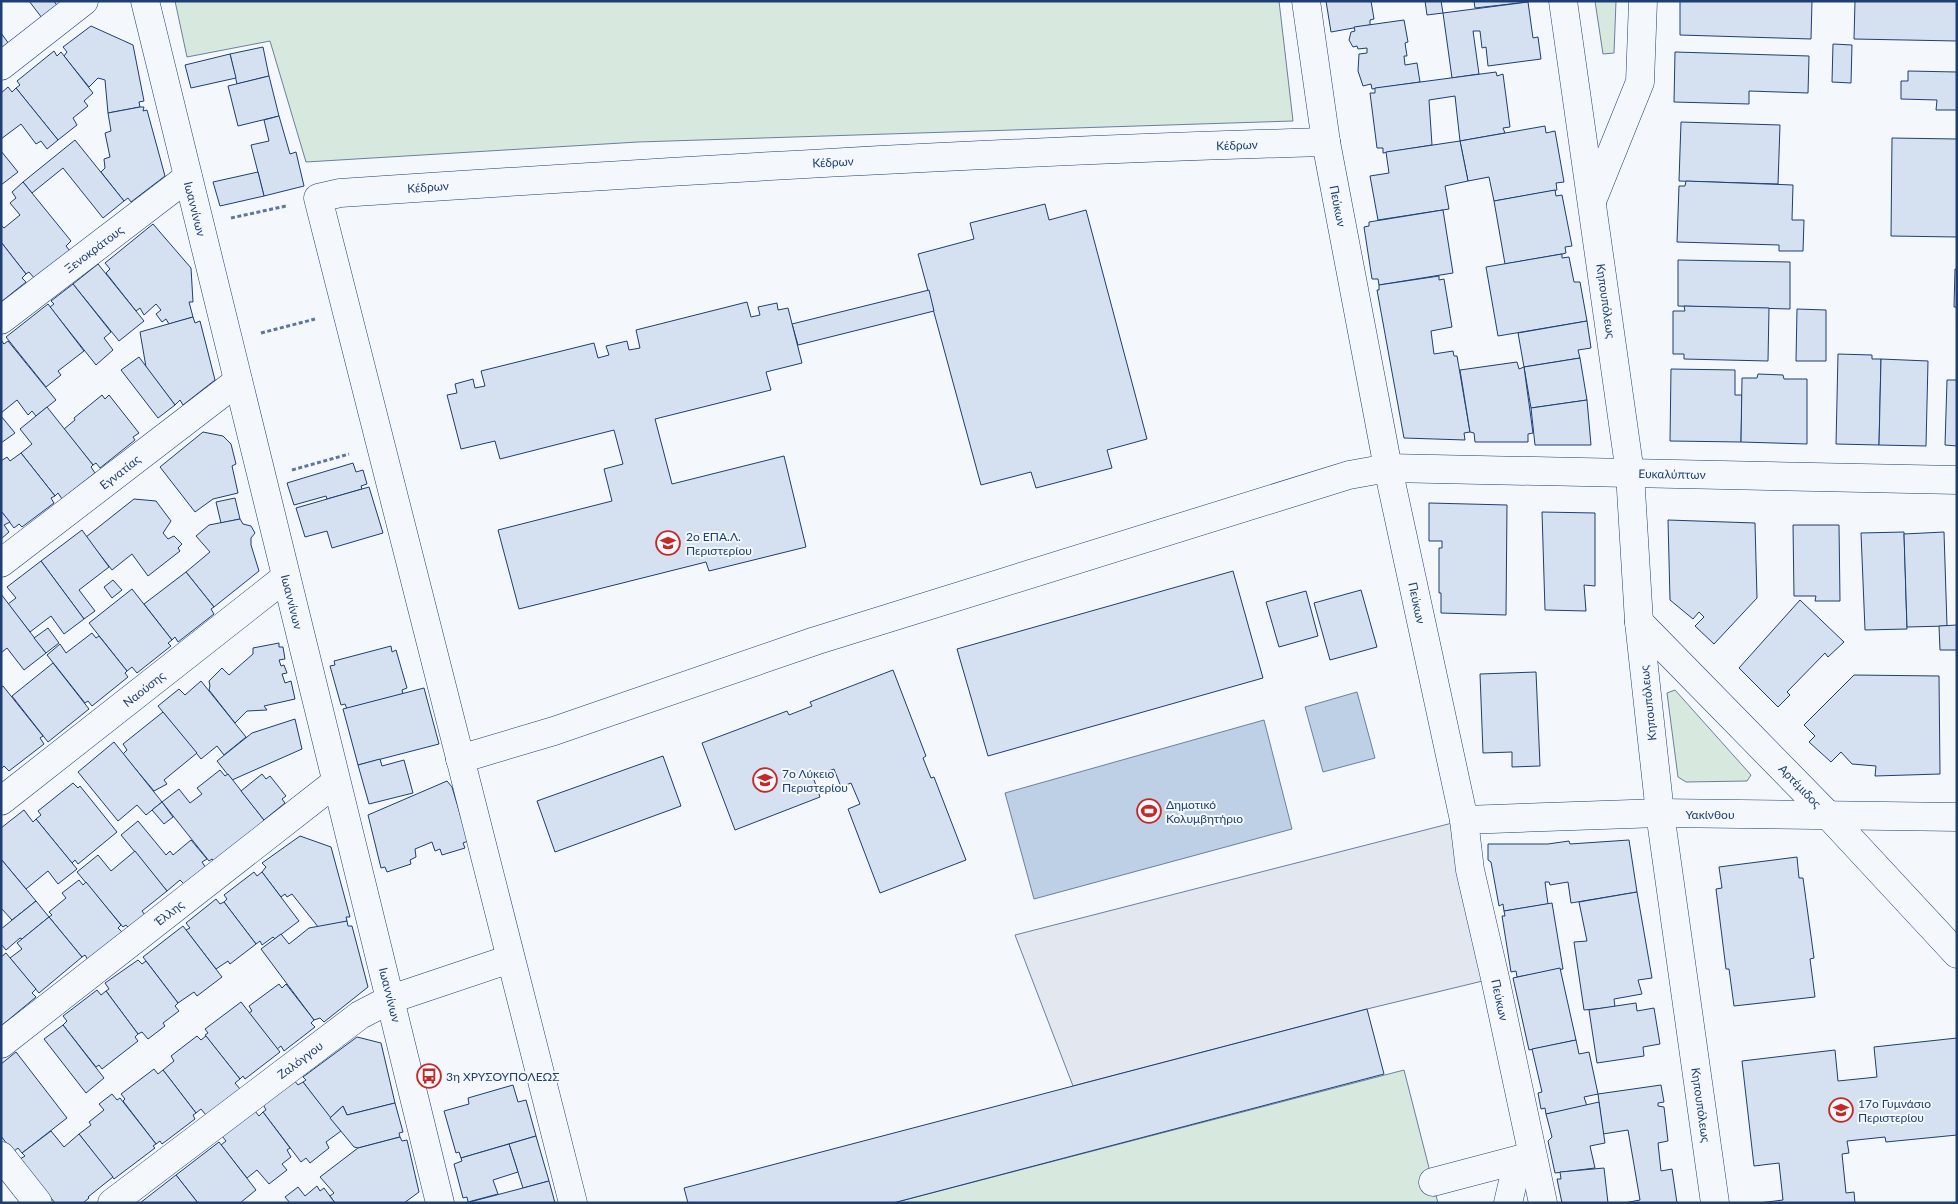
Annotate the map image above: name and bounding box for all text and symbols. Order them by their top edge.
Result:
street label: Κέδρων [1216,137,1258,153]
street label: Κέδρων [812,153,854,171]
street label: Κέδρων [407,178,449,196]
street label: Ιωαννίνων [181,180,209,238]
street label: Πεύκων [1327,184,1349,228]
street label: Ξενοκράτους [62,222,127,276]
street label: Κηπουπόλεως [1593,262,1619,340]
street label: Εγνατίας [97,451,144,493]
street label: Ευκαλύπτων [1638,466,1706,482]
place label: 2ο ΕΠΑ.Λ. Περιστερίου [686,529,752,558]
school or university icon: 2ο ΕΠΑ.Λ. Περιστερίου [655,530,681,556]
street label: Ιωαννίνων [278,573,306,631]
street label: Πεύκων [1405,581,1429,625]
street label: Κηπουπόλεως [1637,664,1659,741]
street label: Ναούσης [120,668,168,710]
street label: Αρτέμιδος [1776,761,1825,811]
place label: 7ο Λύκειο Περιστερίου [782,766,848,795]
school or university icon: 7ο Λύκειο Περιστερίου [752,767,778,793]
place label: Δημοτικό Κολυμβητήριο [1166,797,1243,826]
sports icon: Δημοτικό Κολυμβητήριο [1136,798,1162,824]
street label: Υακίνθου [1685,807,1735,822]
street label: Έλλης [151,897,187,929]
street label: Ιωαννίνων [376,966,404,1024]
street label: Πεύκων [1488,978,1512,1022]
street label: Ζαλόγγου [274,1038,326,1082]
bus stop icon: 3η ΧΡΥΣΟΥΠΟΛΕΩΣ [416,1063,442,1089]
street label: Κηπουπόλεως [1688,1066,1714,1144]
place label: 3η ΧΡΥΣΟΥΠΟΛΕΩΣ [446,1069,560,1084]
place label: 17ο Γυμνάσιο Περιστερίου [1858,1096,1931,1125]
school or university icon: 17ο Γυμνάσιο Περιστερίου [1828,1097,1854,1123]

